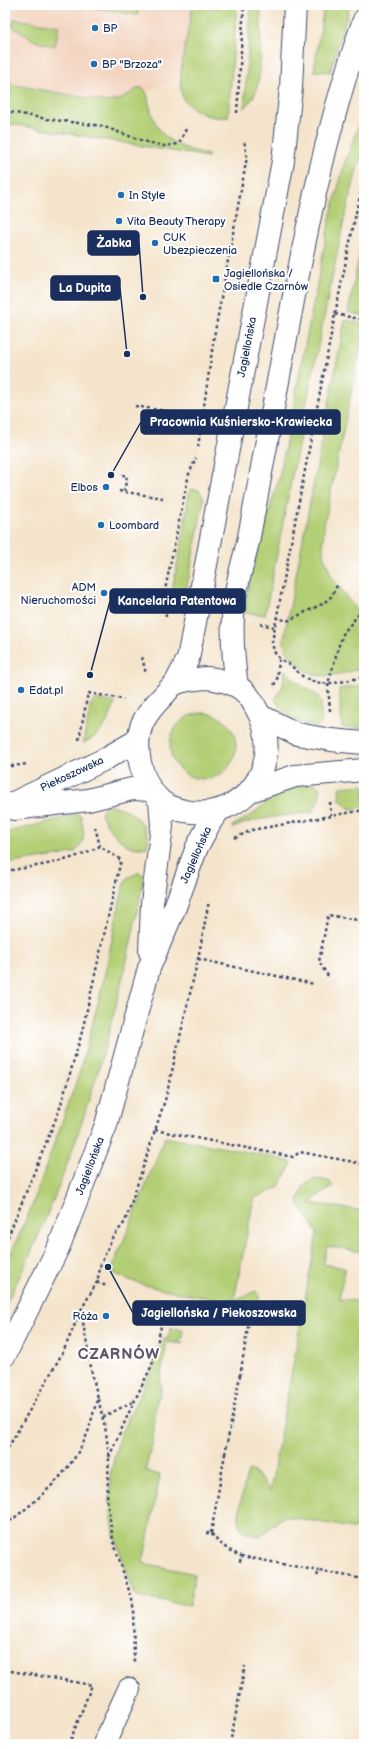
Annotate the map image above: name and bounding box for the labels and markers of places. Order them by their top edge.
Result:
place label: BP [103,22,118,35]
marker: BP [90,23,100,33]
place label: BP "Brzoza" [102,58,162,71]
marker: BP "Brzoza" [89,59,99,69]
place label: In Style [129,189,166,202]
marker: In Style [116,190,126,200]
place label: Vita Beauty Therapy [127,215,225,228]
marker: Vita Beauty Therapy [114,216,124,226]
callout: Żabka [88,231,139,255]
place label: CUK Ubezpieczenia [163,231,237,257]
marker: CUK Ubezpieczenia [150,238,160,248]
place label: Jagiellońska / Osiedle Czarnów [224,267,309,293]
marker: Jagiellońska / Osiedle Czarnów [211,274,221,284]
callout: La Dupita [51,276,120,300]
callout: Pracownia Kuśniersko-Krawiecka [141,410,340,434]
place label: Elbos [70,481,99,494]
marker: Elbos [101,482,111,492]
place label: Loombard [109,519,159,532]
marker: Loombard [96,520,106,530]
place label: ADM Nieruchomości [20,581,96,607]
marker: ADM Nieruchomości [99,588,109,598]
callout: Kancelaria Patentowa [110,589,245,613]
place label: Edat.pl [29,684,63,697]
marker: Edat.pl [16,685,26,695]
callout: Jagiellońska / Piekoszowska [133,1301,305,1325]
place label: Róża [73,1310,98,1323]
marker: Róża [101,1311,111,1321]

